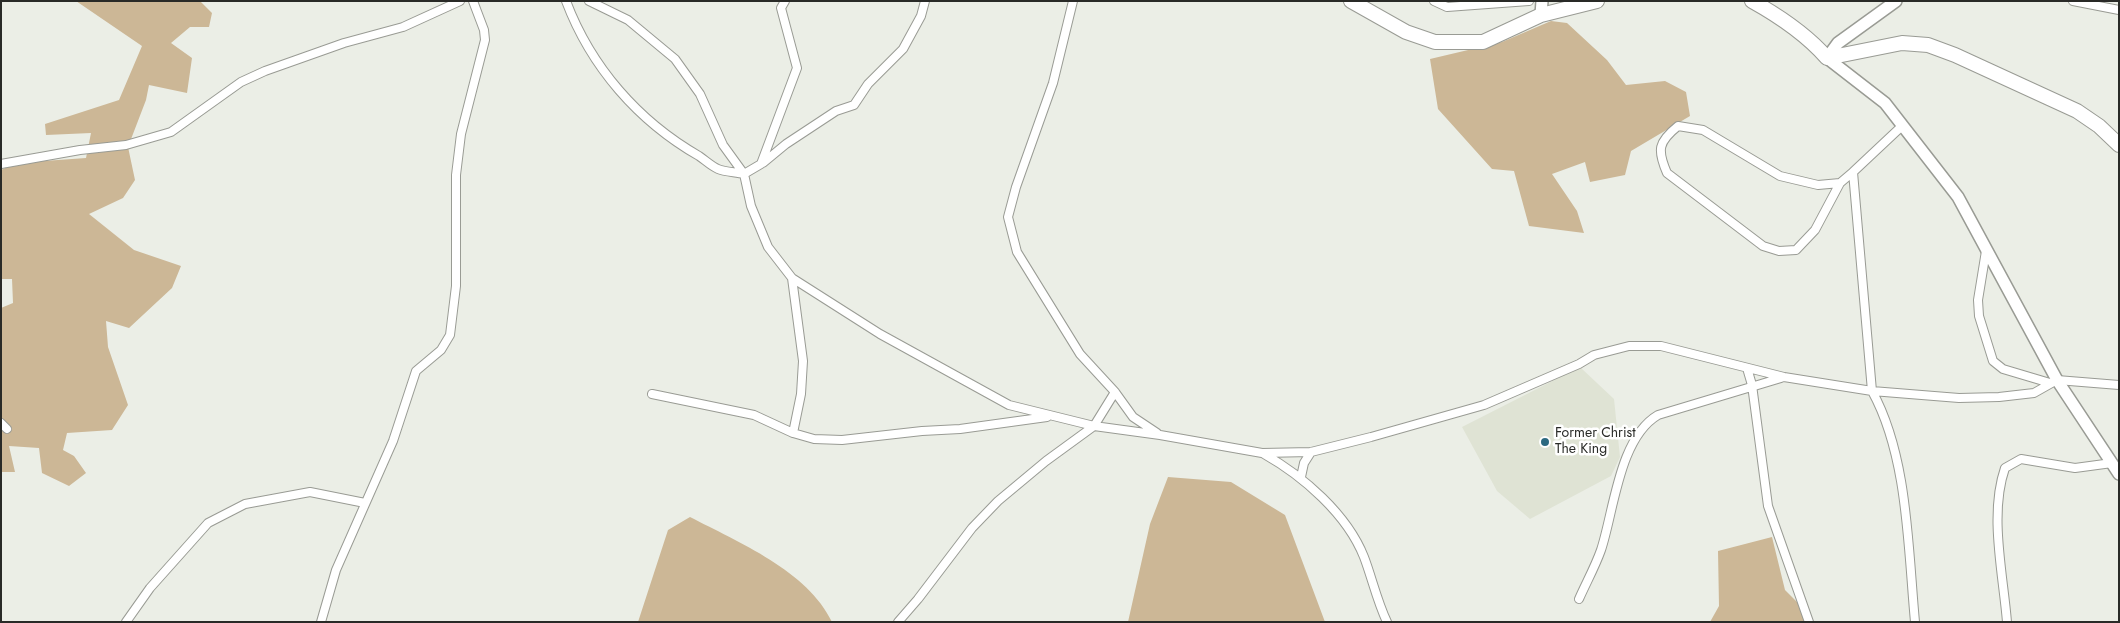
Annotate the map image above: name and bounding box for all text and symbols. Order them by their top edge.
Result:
place label: Former Christ The King [1555,426,1636,458]
marker: Former Christ The King [1539,436,1551,448]

